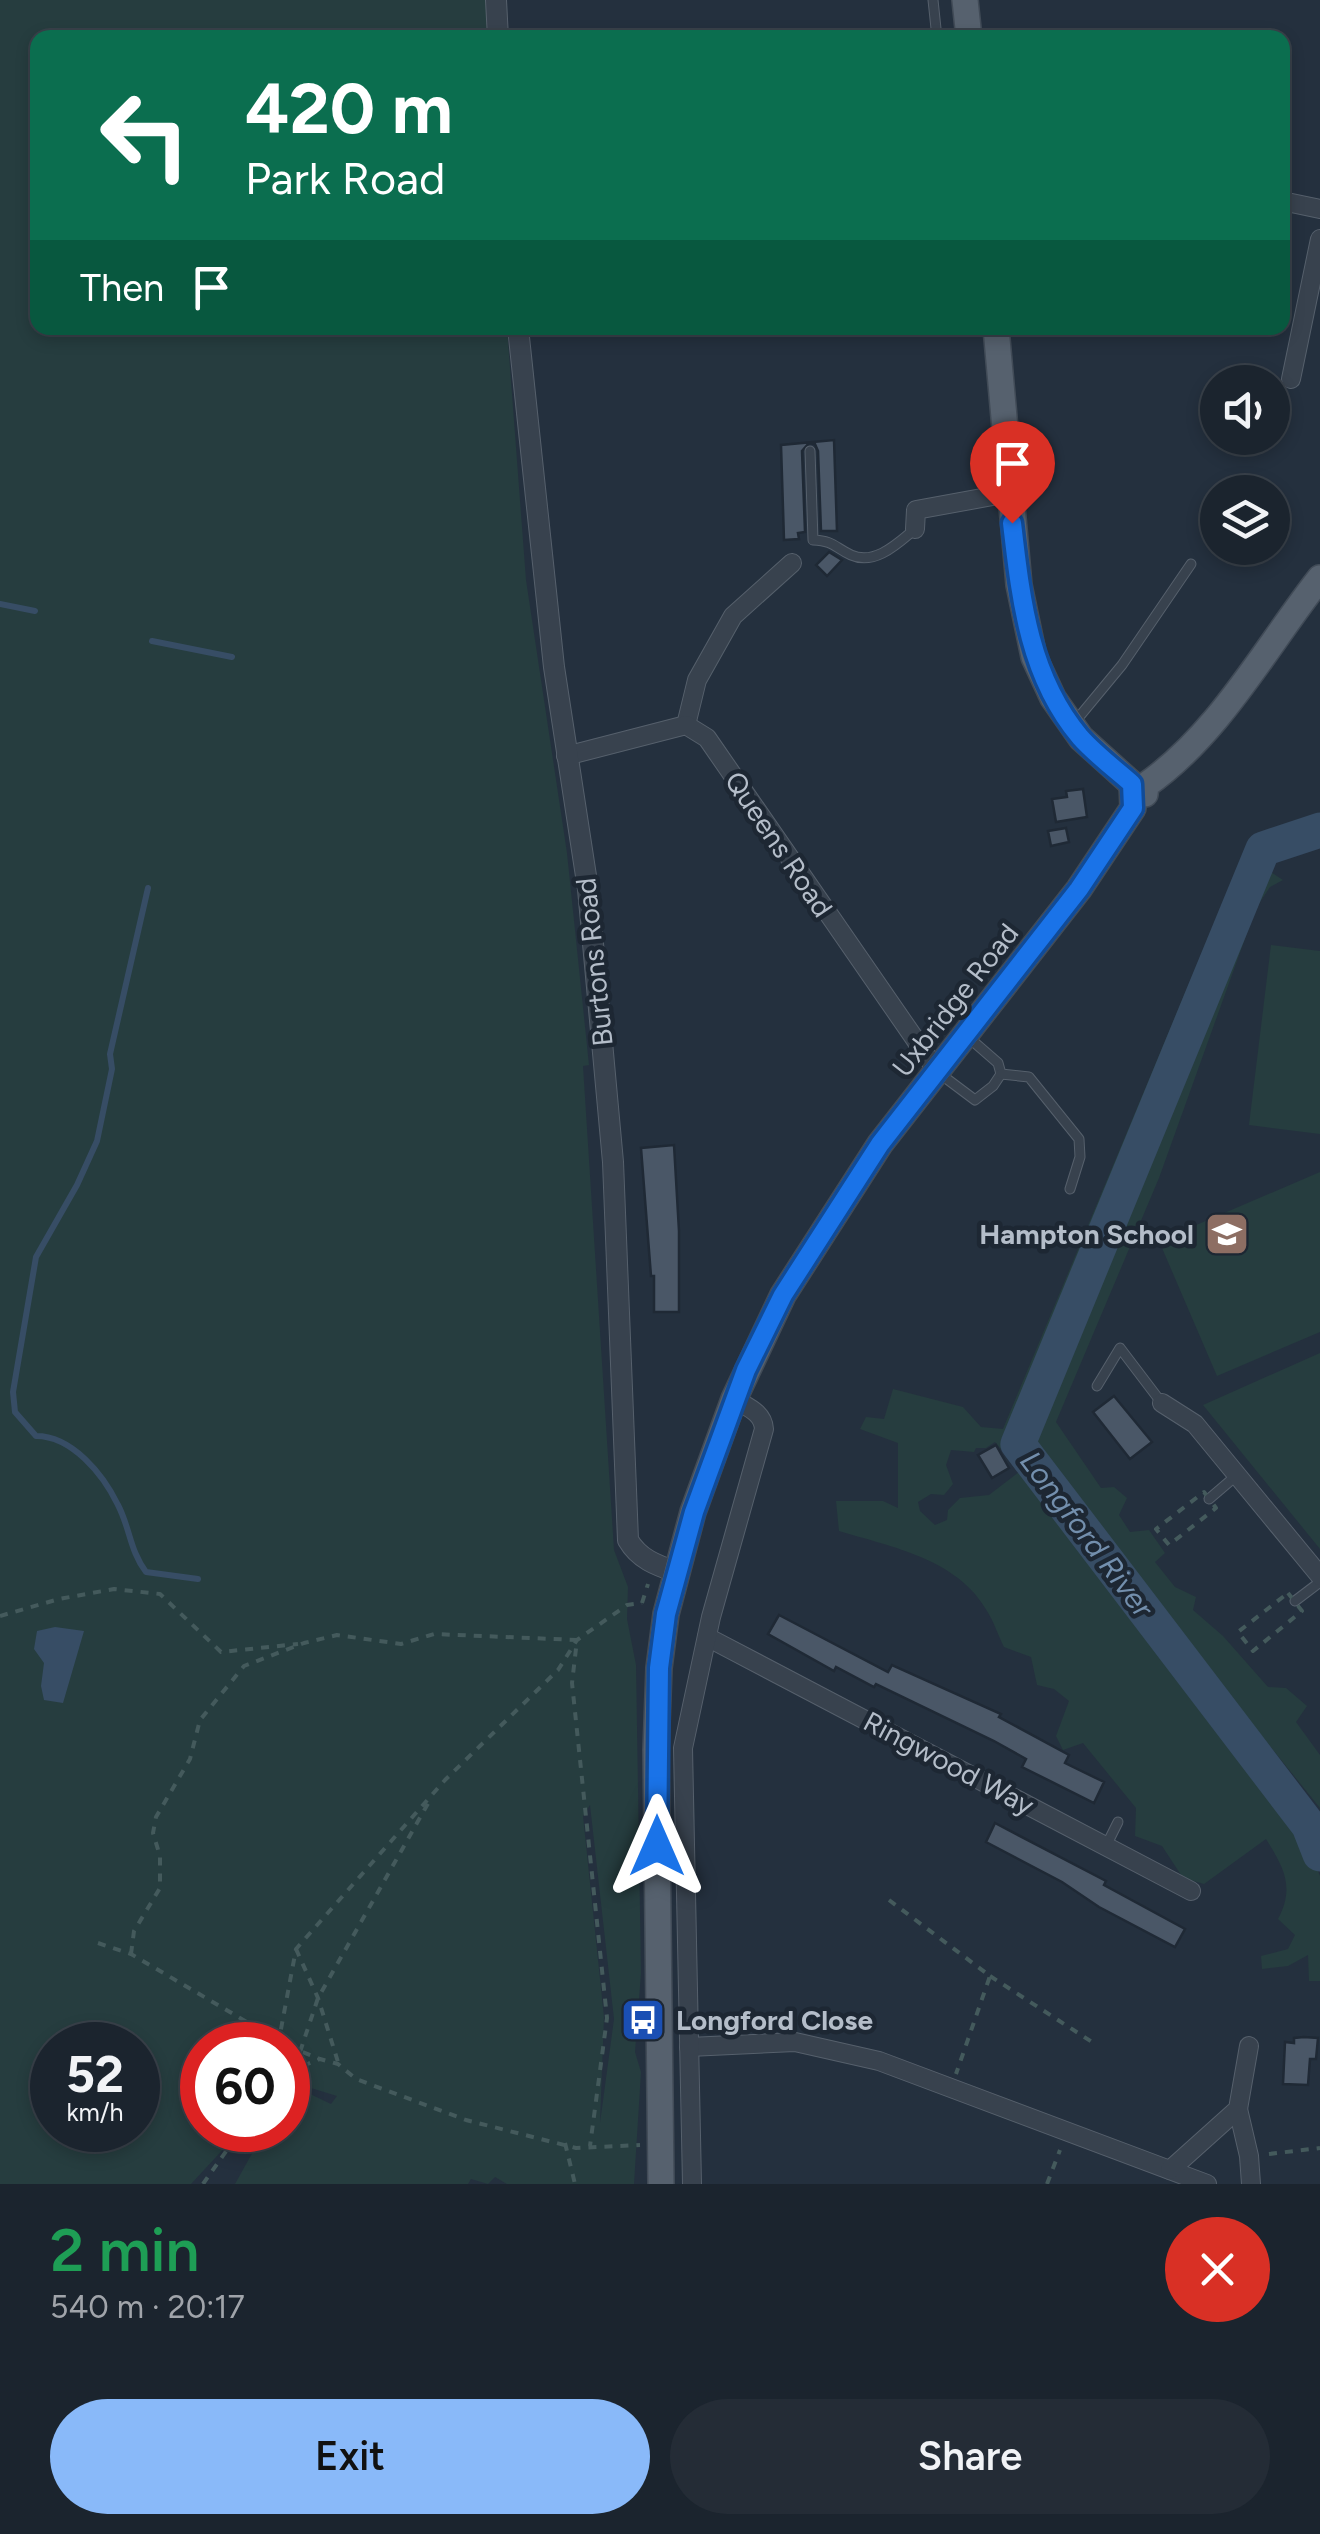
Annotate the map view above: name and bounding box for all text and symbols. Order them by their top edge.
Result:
text: 420 m [245,66,453,151]
icon: left [80,70,210,200]
text: Park Road [245,151,445,205]
icon: arrive [184,260,239,315]
text: Then [80,265,164,311]
map controls [1200,365,1290,565]
button: sound [1200,365,1290,455]
pin [970,421,1055,524]
icon: arrive [985,436,1040,491]
button: layers [1200,475,1290,565]
street label: Queens Road [718,765,840,923]
street label: Burtons Road [568,876,620,1048]
street label: Uxbridge Road [885,917,1025,1083]
school or university icon: Hampton School [1204,1211,1250,1257]
place label: Hampton School [979,1217,1194,1251]
water label: Longford River [1012,1444,1163,1626]
street label: Ringwood Way [858,1704,1040,1822]
position arrow [605,1794,709,1898]
bus stop icon: Longford Close [620,1997,666,2043]
place label: Longford Close [676,2003,873,2037]
speed limit sign: 60 [180,2022,310,2152]
text: 52 [66,2044,124,2105]
text: km/h [66,2097,124,2127]
text: 2 min [50,2214,199,2286]
button: close [1165,2217,1270,2322]
text: 540 m · 20:17 [50,2288,245,2326]
button: Exit [50,2399,650,2514]
button: Share [670,2399,1270,2514]

